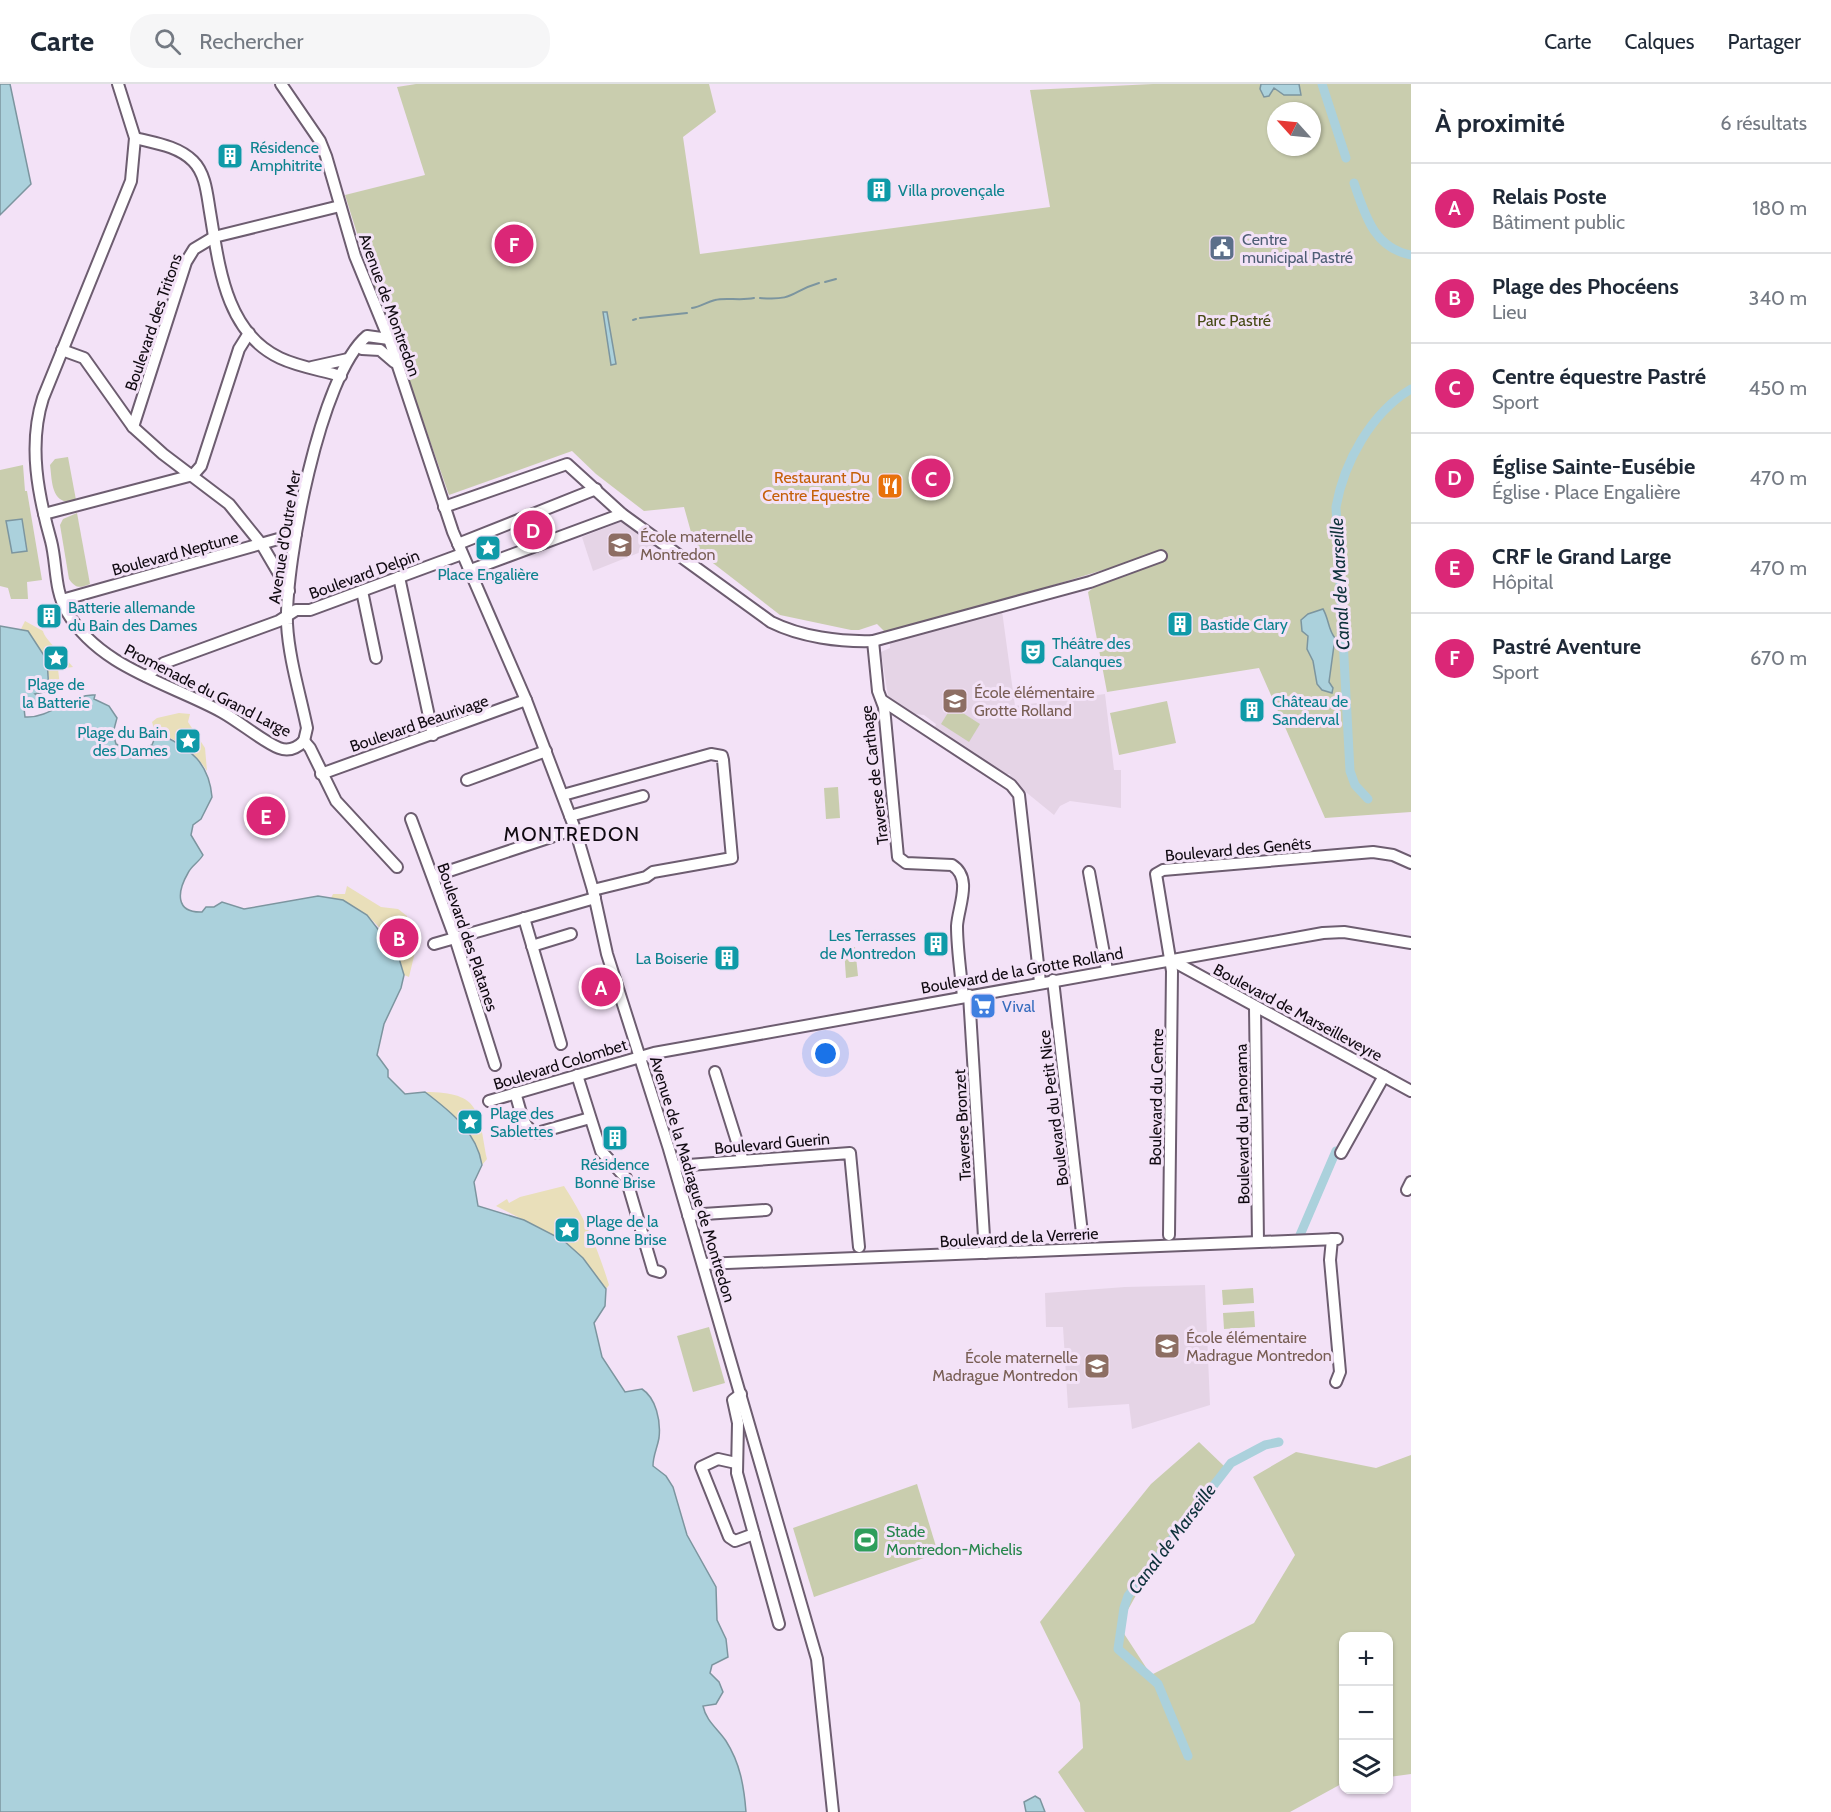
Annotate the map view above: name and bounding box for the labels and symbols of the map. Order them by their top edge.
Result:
north arrow [1267,102,1321,156]
place label: Résidence Amphitrite [250,138,322,175]
building icon: Résidence Amphitrite [215,141,245,171]
building icon: Villa provençale [864,175,894,205]
place label: Villa provençale [898,181,1005,200]
pin: F [494,222,534,266]
place label: Centre municipal Pastré [1242,230,1353,267]
street label: Avenue de Montredon [355,231,424,379]
public building icon: Centre municipal Pastré [1207,233,1237,263]
street label: Boulevard des Tritons [121,251,186,393]
park label: Parc Pastré [1197,311,1271,330]
pin: C [912,456,950,500]
street label: Avenue d'Outre Mer [265,468,305,605]
place label: Restaurant Du Centre Equestre [762,468,870,505]
restaurant icon: Restaurant Du Centre Equestre [875,471,905,501]
pin: D [514,508,552,552]
water label: Canal de Marseille [1326,517,1354,651]
street label: Boulevard Neptune [110,527,241,580]
place label: École maternelle Montredon [640,527,753,564]
school or university icon: École maternelle Montredon [605,530,635,560]
place icon: Place Engalière [473,533,503,563]
street label: Boulevard Delpin [306,546,422,603]
place label: Place Engalière [437,565,539,584]
place label: Batterie allemande du Bain des Dames [68,598,198,635]
building icon: Batterie allemande du Bain des Dames [34,601,64,631]
building icon: Bastide Clary [1165,609,1195,639]
place label: Bastide Clary [1200,615,1288,634]
place label: Théâtre des Calanques [1052,634,1131,671]
theatre icon: Théâtre des Calanques [1018,637,1048,667]
street label: Promenade du Grand Large [121,640,294,741]
place icon: Plage de la Batterie [41,643,71,673]
place label: Plage de la Batterie [22,675,90,712]
place label: École élémentaire Grotte Rolland [974,683,1095,720]
school or university icon: École élémentaire Grotte Rolland [940,686,970,716]
street label: Boulevard Beaurivage [347,691,491,756]
place label: Château de Sanderval [1272,692,1348,729]
building icon: Château de Sanderval [1237,695,1267,725]
street label: Traverse de Carthage [857,704,892,846]
place label: Plage du Bain des Dames [77,723,168,760]
place icon: Plage du Bain des Dames [173,726,203,756]
pin: E [246,794,286,838]
district label: MONTREDON [504,822,640,846]
street label: Boulevard des Genêts [1164,834,1312,865]
street label: Boulevard des Platanes [433,860,502,1014]
pin: B [380,916,418,960]
place label: Les Terrasses de Montredon [820,926,916,963]
building icon: Les Terrasses de Montredon [921,929,951,959]
building icon: La Boiserie [712,943,742,973]
street label: Boulevard de la Grotte Rolland [920,943,1125,998]
place label: La Boiserie [636,949,708,968]
street label: Boulevard de Marseilleveyre [1210,960,1385,1065]
pin: A [582,964,620,1010]
supermarket icon: Vival [968,991,998,1021]
place label: Vival [1002,997,1035,1016]
street label: Boulevard du Centre [1146,1028,1167,1166]
street label: Boulevard du Petit Nice [1035,1029,1072,1187]
street label: Boulevard Colombet [491,1035,630,1094]
your location [811,1039,840,1068]
street label: Boulevard du Panorama [1232,1043,1253,1205]
street label: Avenue de la Madrague de Montredon [646,1054,739,1305]
street label: Traverse Bronzet [950,1068,975,1181]
place label: Plage des Sablettes [490,1104,554,1141]
place icon: Plage des Sablettes [455,1107,485,1137]
building icon: Résidence Bonne Brise [600,1123,630,1153]
street label: Boulevard Guerin [713,1129,831,1158]
place label: Résidence Bonne Brise [575,1155,655,1192]
place label: Plage de la Bonne Brise [586,1212,667,1249]
place icon: Plage de la Bonne Brise [552,1215,582,1245]
street label: Boulevard de la Verrerie [939,1224,1099,1251]
place label: École élémentaire Madrague Montredon [1186,1328,1332,1365]
school or university icon: École élémentaire Madrague Montredon [1152,1331,1182,1361]
place label: École maternelle Madrague Montredon [932,1348,1078,1385]
school or university icon: École maternelle Madrague Montredon [1082,1351,1112,1381]
water label: Canal de Marseille [1123,1480,1221,1598]
place label: Stade Montredon-Michelis [886,1522,1023,1559]
sports icon: Stade Montredon-Michelis [851,1525,881,1555]

